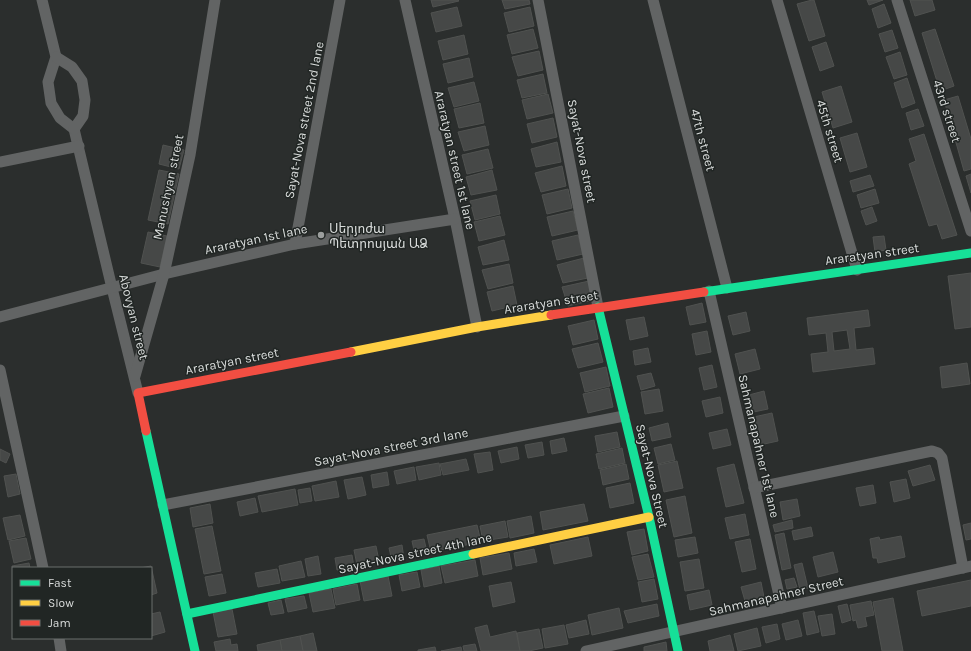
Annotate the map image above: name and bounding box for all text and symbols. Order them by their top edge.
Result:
street label: Sayat-Nova street 2nd lane [281,40,327,200]
street label: 43rd street [930,78,964,144]
street label: Araratyan street 1st lane [432,89,478,231]
street label: Sayat-Nova street [565,98,599,204]
street label: 45th street [813,98,847,164]
street label: 47th street [687,107,719,173]
street label: Manushyan street [150,133,187,241]
street label: Araratyan 1st lane [203,221,309,257]
place label: Սերյոժա Պետրոսյան ԱՁ [329,221,428,251]
marker: Սերյոժա Պետրոսյան ԱՁ [316,230,326,240]
street label: Araratyan street [824,240,920,268]
street label: Abovyan street [116,273,152,361]
street label: Araratyan street [503,287,599,317]
street label: Araratyan street [184,345,280,377]
street label: Sahmanapahner 1st lane [735,373,783,519]
street label: Sayat-Nova Street [633,423,671,529]
street label: Sayat-Nova street 3rd lane [313,425,470,469]
street label: Sayat-Nova street 4th lane [337,529,493,577]
legend [12,567,152,639]
street label: Sahmanapahner Street [707,573,845,619]
text: Fast [48,576,72,590]
text: Slow [48,596,74,610]
text: Jam [48,616,71,630]

